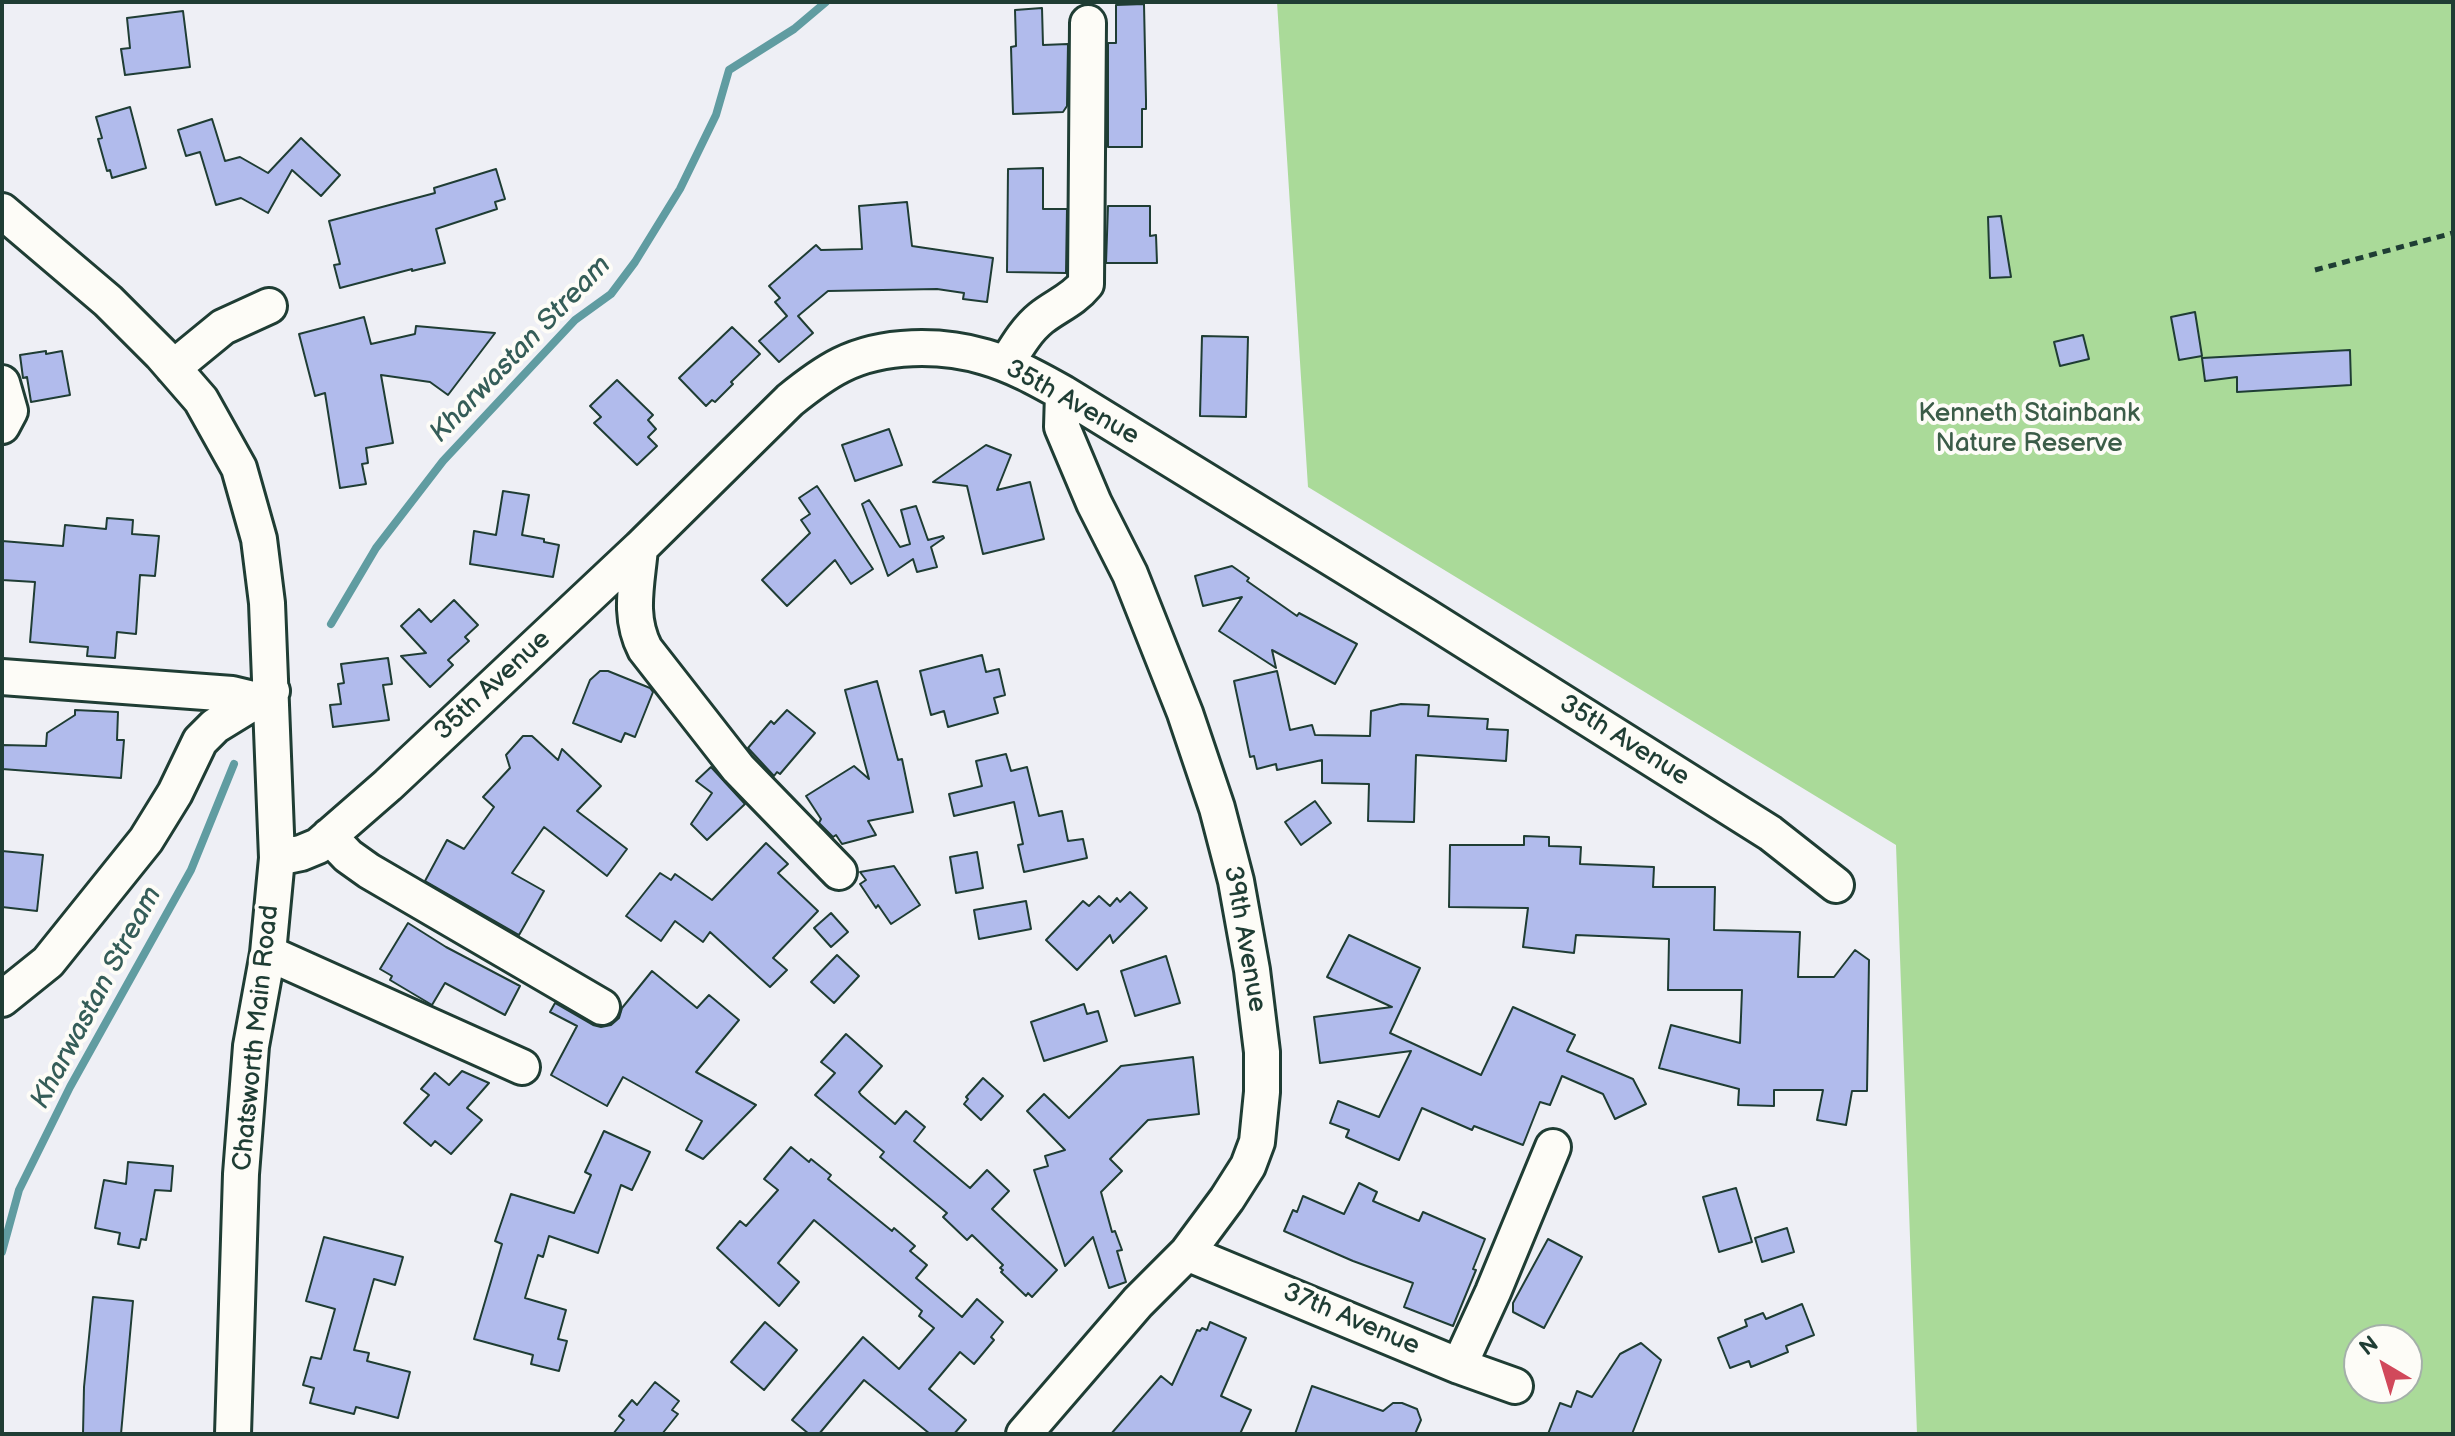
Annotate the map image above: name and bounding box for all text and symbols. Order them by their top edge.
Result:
water label: Kharwastan Stream [423,250,619,450]
street label: 35th Avenue [1000,354,1144,452]
park label: Kenneth Stainbank Nature Reserve [1918,398,2140,460]
street label: 35th Avenue [428,624,558,748]
street label: 35th Avenue [1553,689,1695,793]
street label: 39th Avenue [1216,864,1272,1014]
water label: Kharwastan Stream [24,881,170,1115]
street label: Chatsworth Main Road [228,904,286,1172]
street label: 37th Avenue [1278,1277,1424,1363]
north arrow [2343,1324,2423,1404]
text: N [2354,1331,2384,1362]

